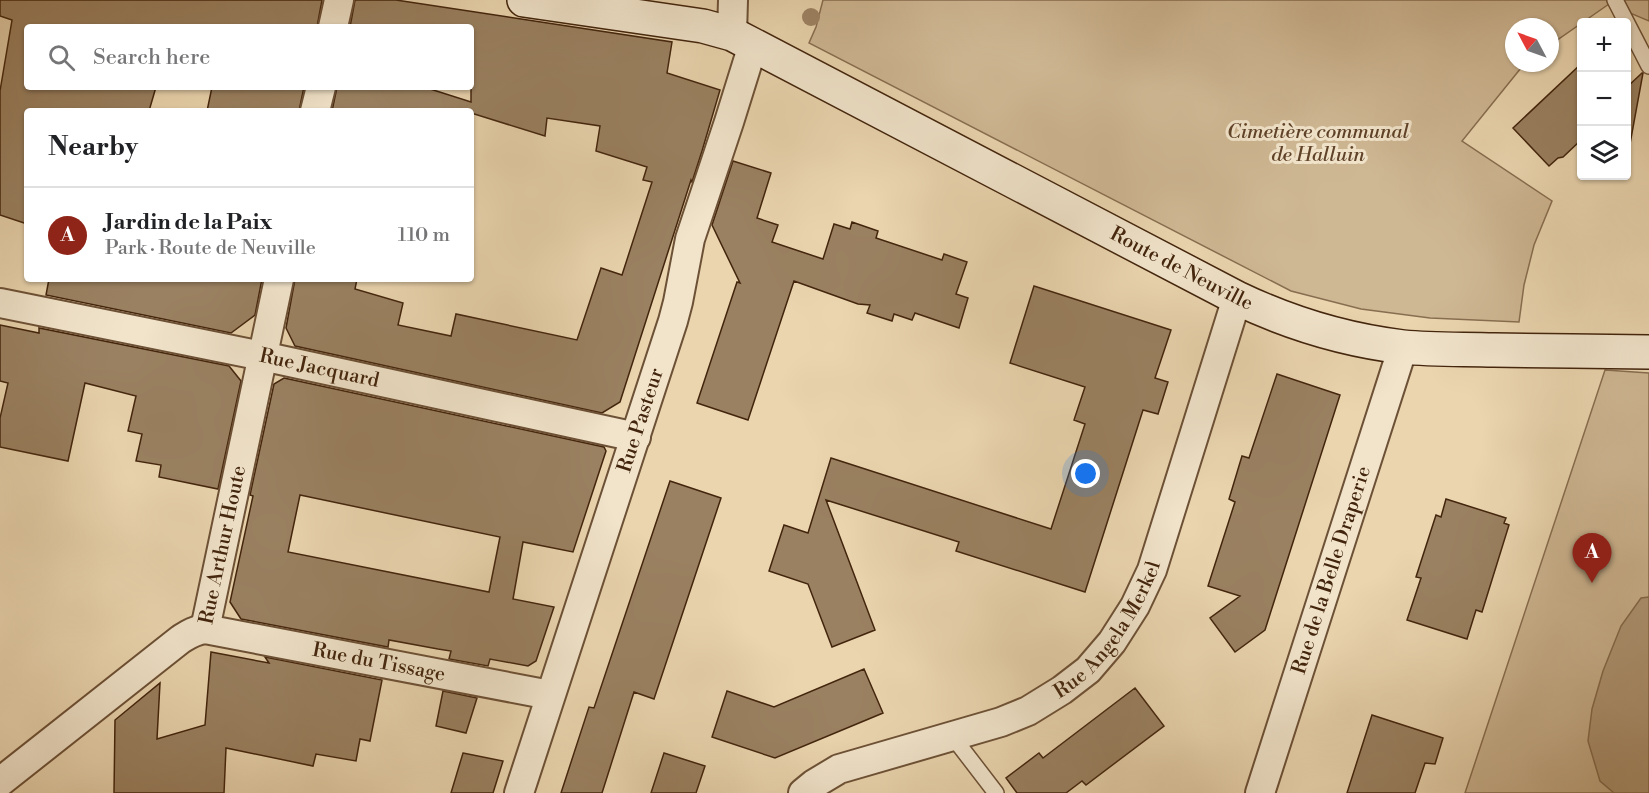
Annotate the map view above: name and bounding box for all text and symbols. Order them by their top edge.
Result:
north arrow [1505,18,1559,72]
map controls [1577,18,1631,180]
button: + [1577,18,1631,72]
search box [24,24,474,90]
icon: search [45,41,78,74]
text: Search here [93,44,210,71]
button: − [1577,72,1631,126]
park label: Cimetière communal de Halluin [1227,120,1409,168]
button: layers [1577,126,1631,180]
text: Nearby [48,131,138,163]
text: Jardin de la Paix [105,209,272,236]
street label: Route de Neuville [1106,221,1257,316]
text: A [60,223,75,248]
text: 110 m [398,223,450,248]
text: Park · Route de Neuville [105,236,316,261]
street label: Rue Jacquard [257,343,382,394]
street label: Rue Pasteur [612,365,669,476]
your location [1071,459,1100,488]
street label: Rue Arthur Houte [194,463,252,626]
street label: Rue de la Belle Draperie [1286,463,1377,677]
pin: A [1572,534,1612,583]
street label: Rue Angela Merkel [1049,558,1167,704]
street label: Rue du Tissage [310,637,447,687]

